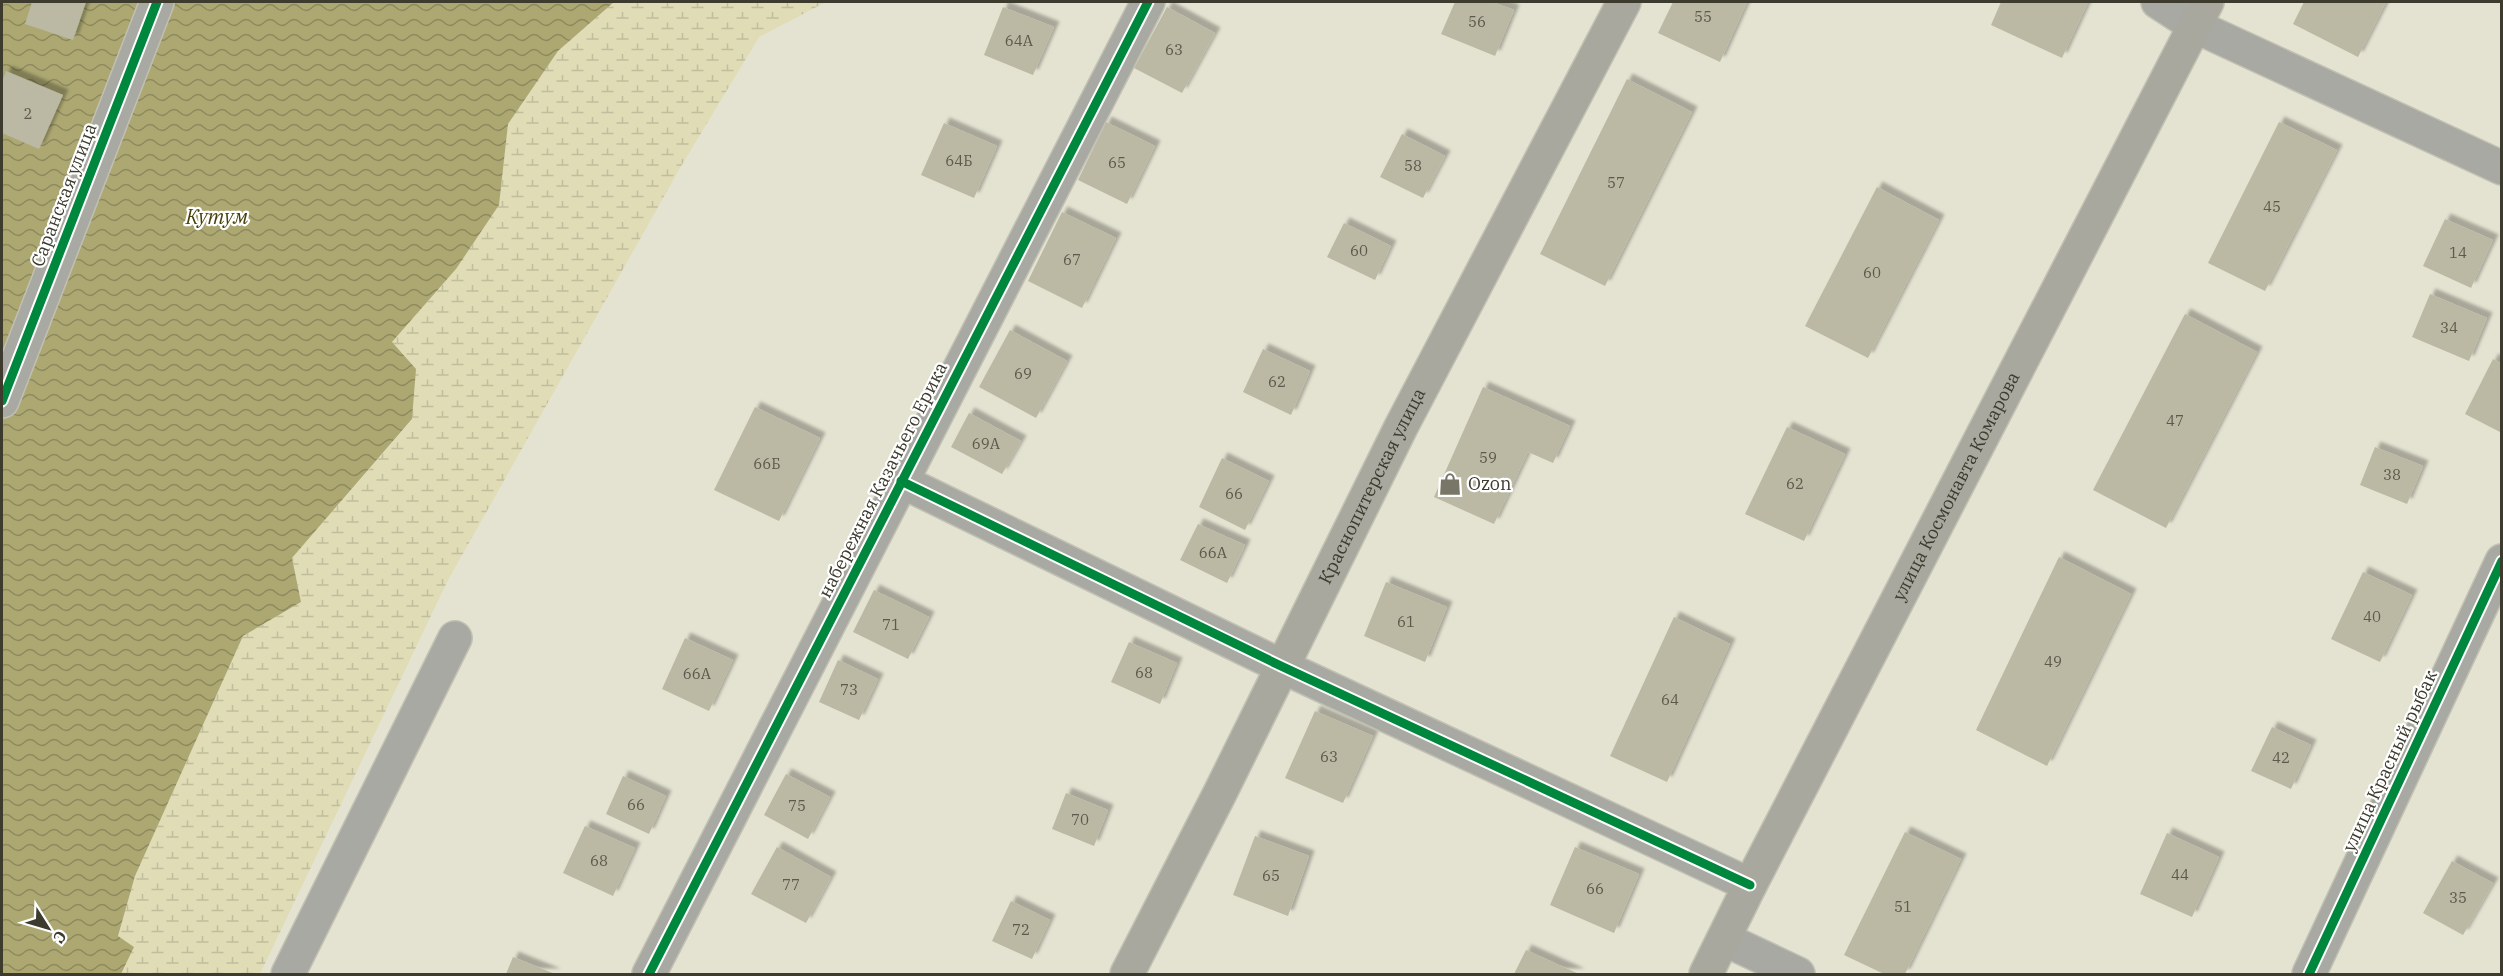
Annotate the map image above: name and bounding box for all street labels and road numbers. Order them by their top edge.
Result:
street label: Саранская улица [26,120,102,270]
street label: набережная Казачьего Ерика [813,358,952,601]
street label: улица Космонавта Комарова [1887,368,2025,605]
street label: Краснопитерская улица [1313,384,1430,588]
street label: улица Красный рыбак [2337,666,2442,855]

